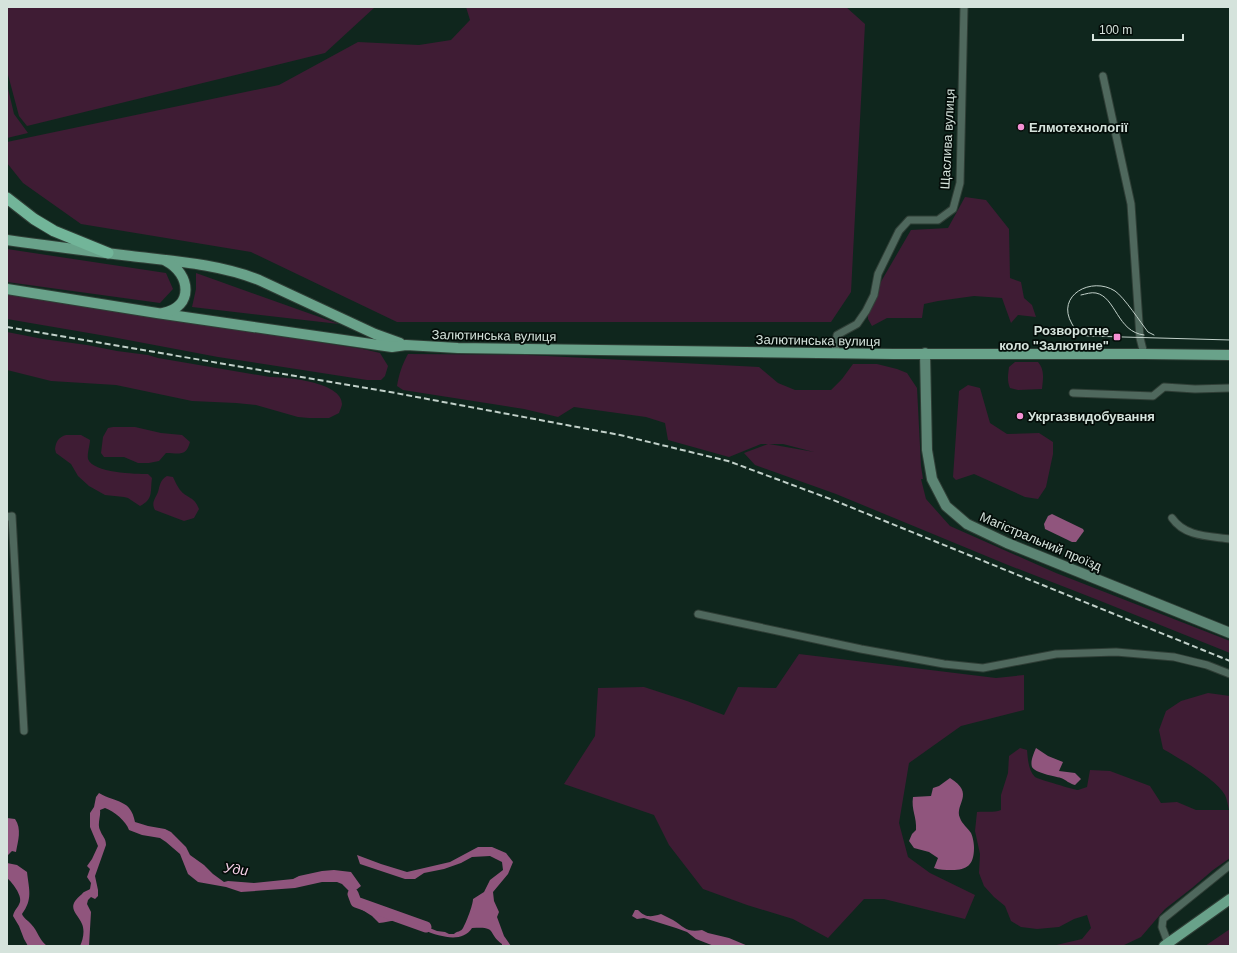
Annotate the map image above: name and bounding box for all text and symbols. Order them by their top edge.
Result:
scale bar [1093,16,1183,42]
text: 100 m [1099,23,1132,37]
street label: Щаслива вулиця [937,88,958,190]
place label: Елмотехнології [1029,120,1128,135]
marker: Елмотехнології [1016,122,1026,132]
place label: Розворотне коло "Залютине" [999,323,1109,353]
street label: Залютинська вулиця [431,327,557,344]
street label: Залютинська вулиця [755,332,881,349]
marker: Розворотне коло "Залютине" [1112,332,1122,342]
place label: Укргазвидобування [1028,409,1155,424]
marker: Укргазвидобування [1015,411,1025,421]
street label: Магістральний проїзд [978,509,1104,574]
water label: Уди [222,859,249,879]

